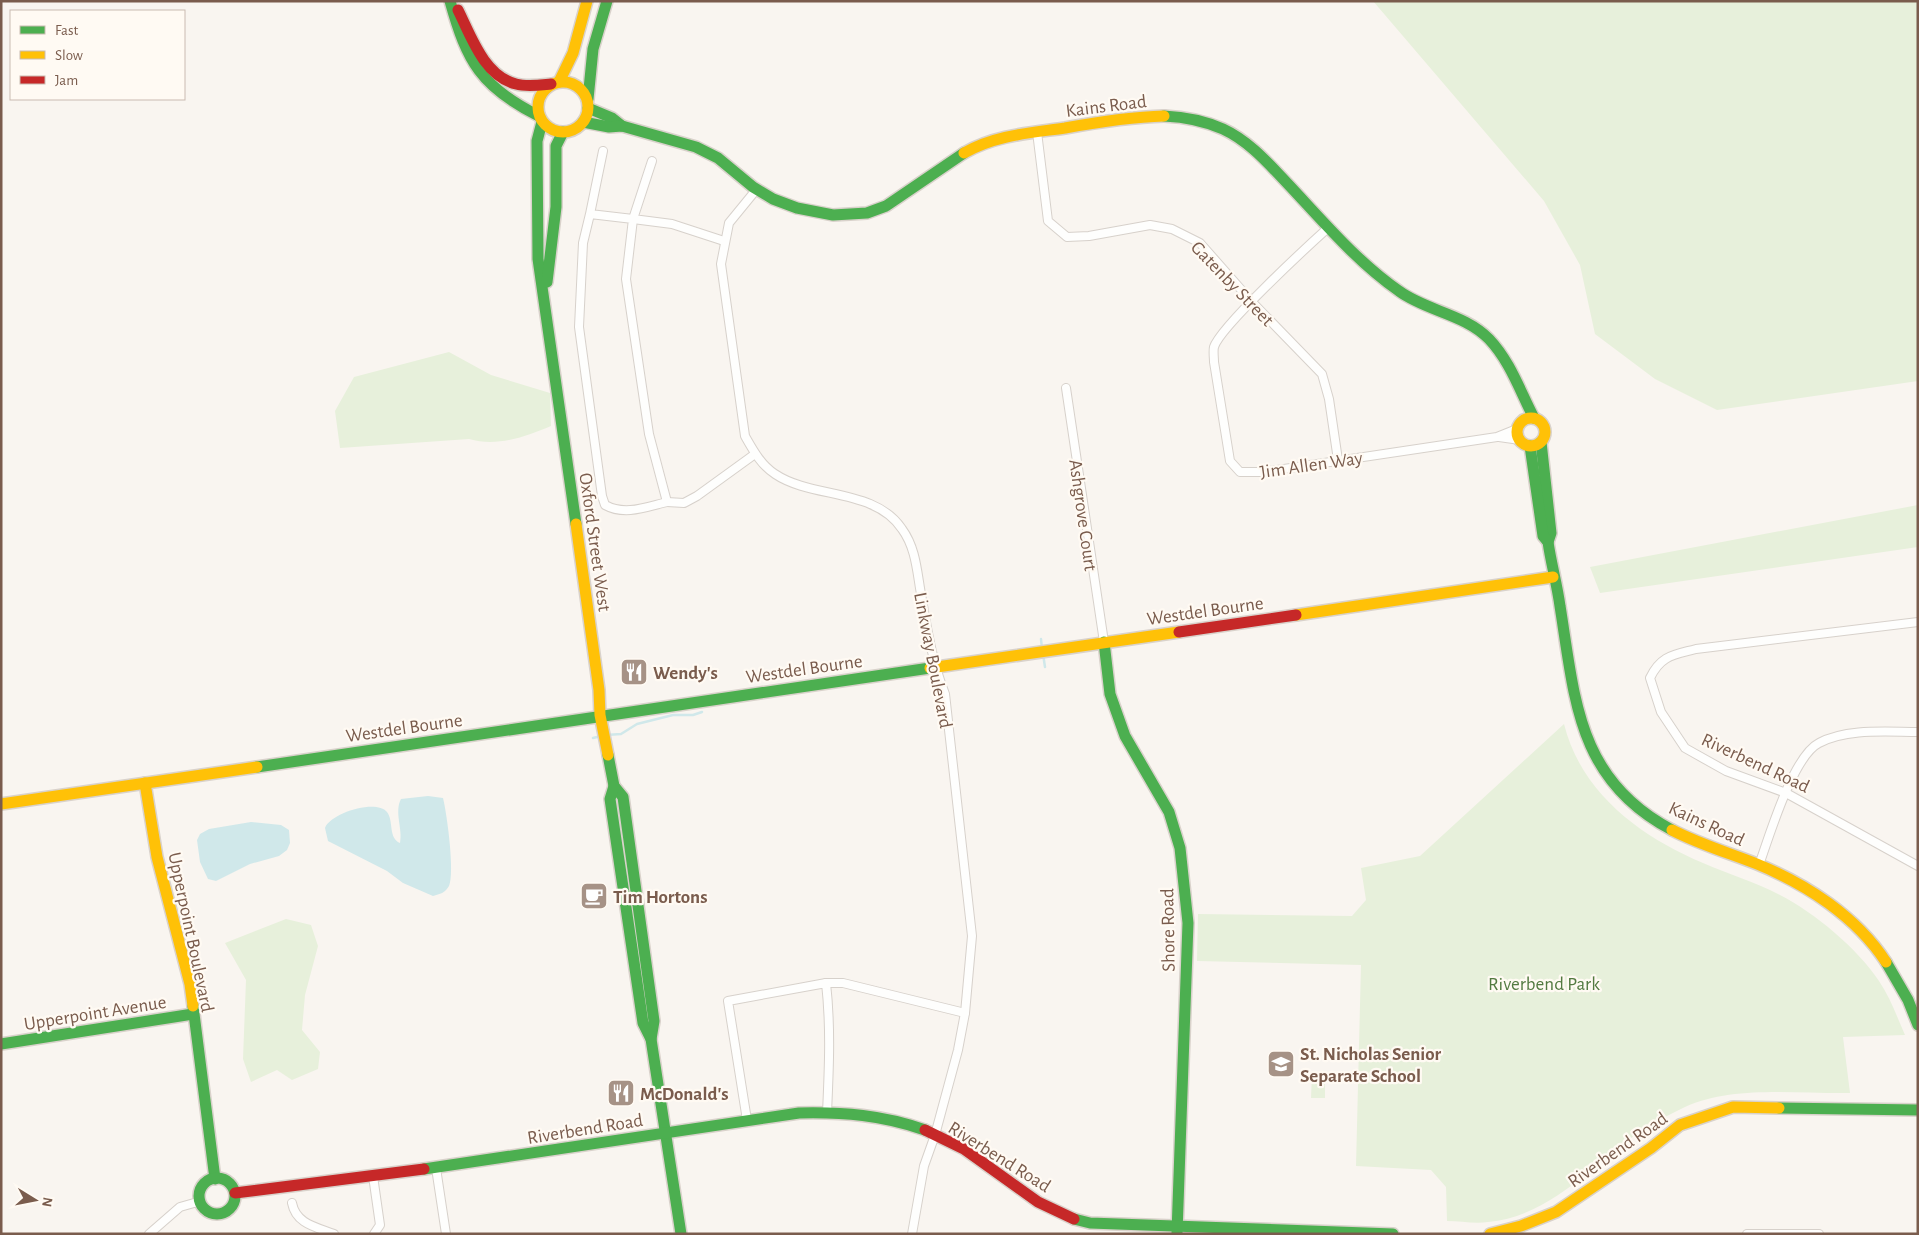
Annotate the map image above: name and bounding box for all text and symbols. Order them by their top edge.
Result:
legend [10,10,185,100]
text: Fast [55,23,79,38]
text: Slow [55,48,83,63]
text: Jam [55,73,78,88]
street label: Kains Road [1065,92,1148,121]
street label: Gatenby Street [1187,238,1277,330]
street label: Jim Allen Way [1259,449,1364,482]
street label: Ashgrove Court [1065,458,1100,572]
street label: Oxford Street West [575,472,614,613]
street label: Linkway Boulevard [910,591,955,730]
street label: Westdel Bourne [1146,594,1265,629]
street label: Westdel Bourne [745,652,864,687]
restaurant icon: Wendy's [619,657,649,687]
place label: Wendy's [653,664,718,683]
street label: Westdel Bourne [345,711,464,746]
street label: Riverbend Road [1698,730,1812,797]
street label: Kains Road [1665,799,1747,850]
street label: Upperpoint Boulevard [164,851,217,1014]
cafe icon: Tim Hortons [579,881,609,911]
place label: Tim Hortons [613,888,707,907]
street label: Shore Road [1158,888,1179,972]
park label: Riverbend Park [1488,975,1600,994]
street label: Upperpoint Avenue [23,993,168,1034]
place label: St. Nicholas Senior Separate School [1300,1045,1441,1086]
school or university icon: St. Nicholas Senior Separate School [1266,1049,1296,1079]
restaurant icon: McDonald's [606,1078,636,1108]
place label: McDonald's [640,1085,729,1104]
street label: Riverbend Road [1565,1109,1671,1192]
street label: Riverbend Road [526,1111,645,1148]
street label: Riverbend Road [945,1118,1054,1196]
north arrow [10,1175,60,1225]
text: N [39,1196,55,1208]

